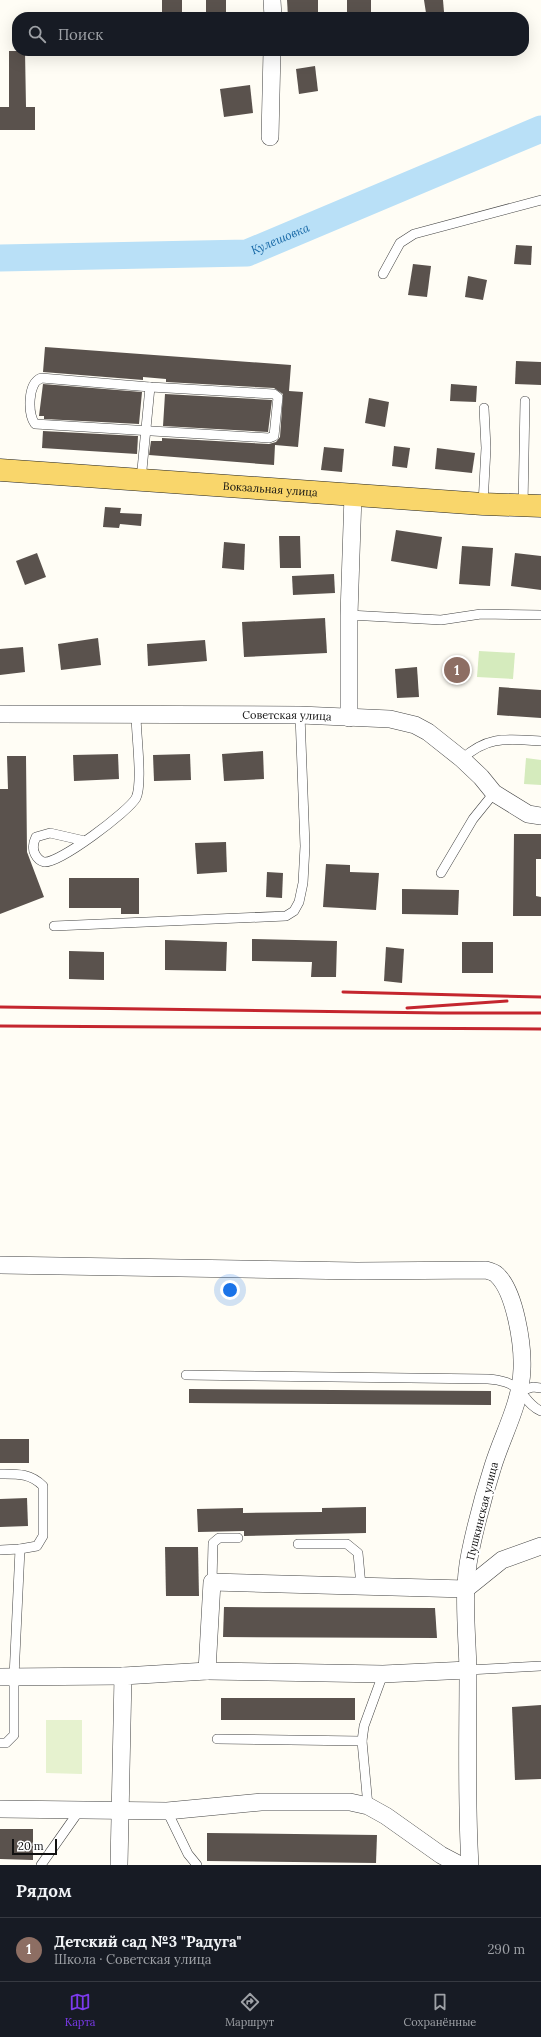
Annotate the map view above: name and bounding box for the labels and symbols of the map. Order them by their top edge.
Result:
water label: Кулешовка [248,219,312,258]
street label: Вокзальная улица [222,479,319,499]
pin: 1 [444,655,470,685]
street label: Советская улица [242,708,332,723]
your location [220,1280,240,1300]
street label: Пушкинская улица [463,1460,501,1562]
scale bar [12,1837,57,1856]

